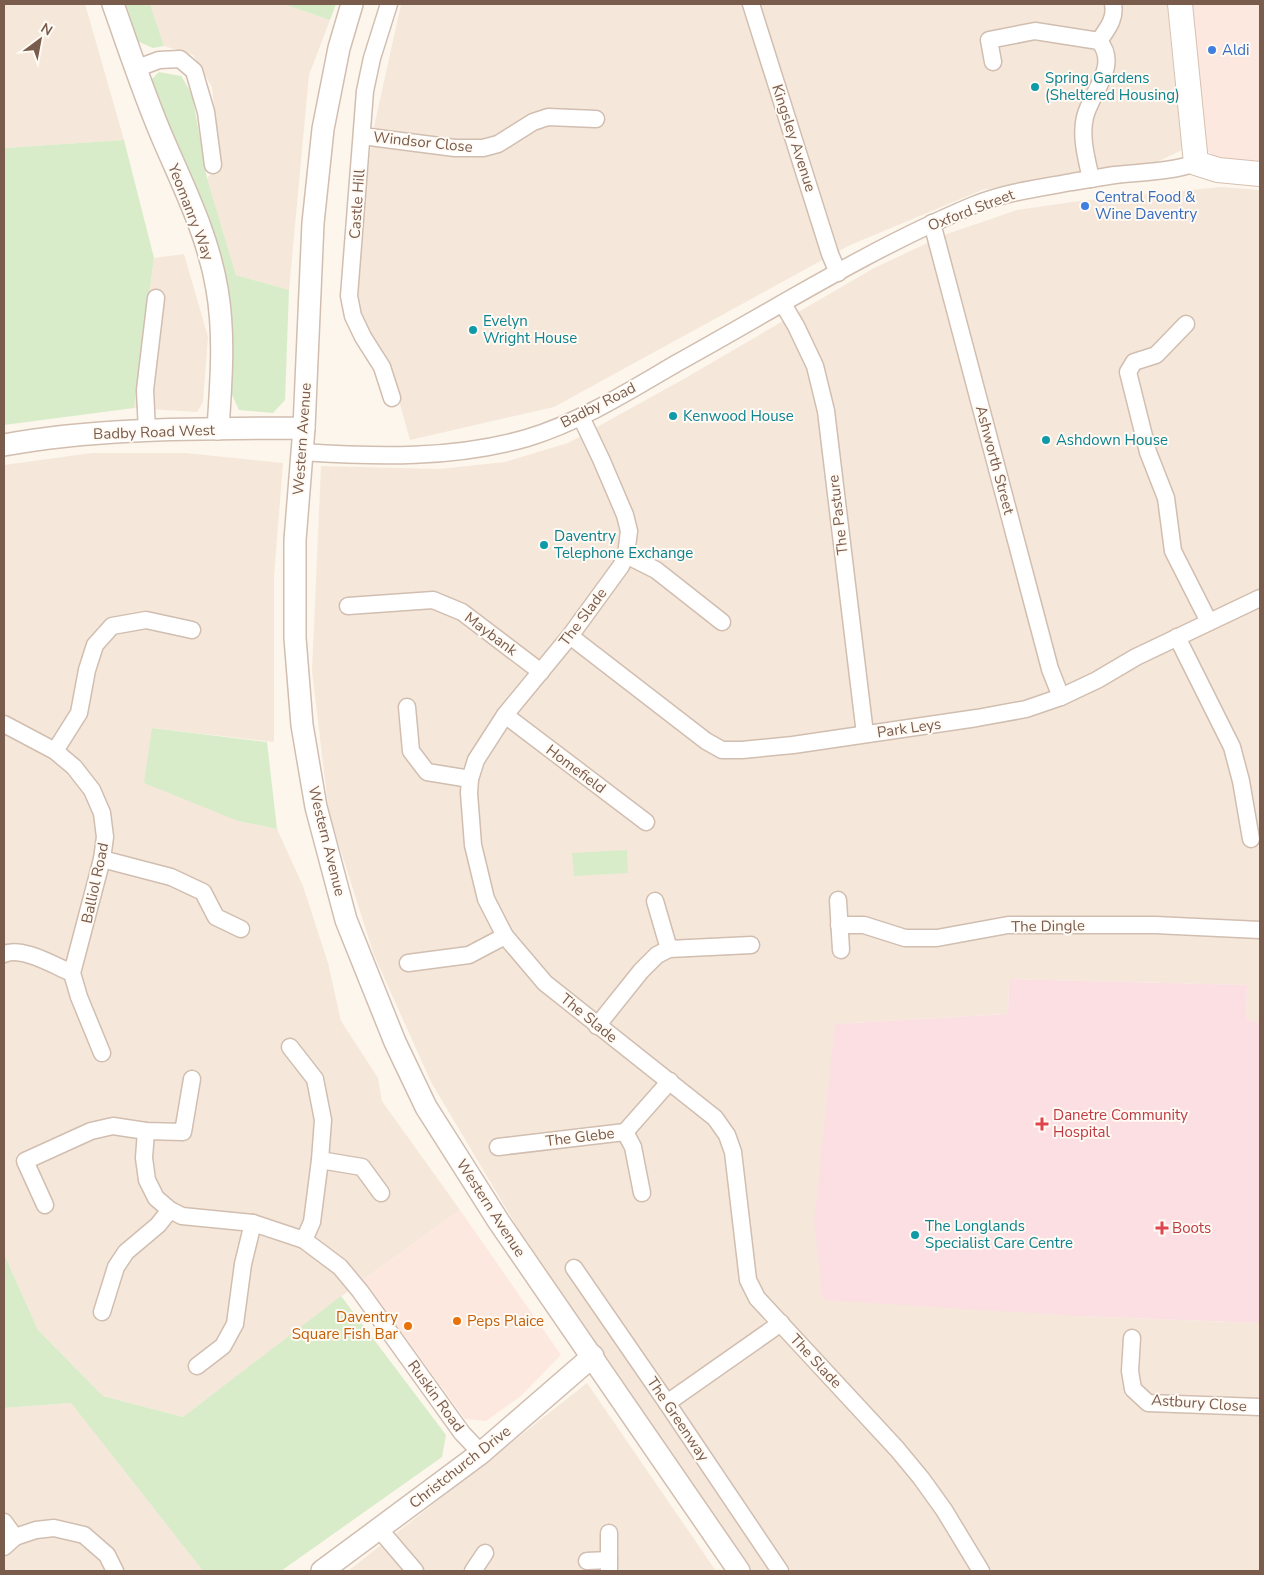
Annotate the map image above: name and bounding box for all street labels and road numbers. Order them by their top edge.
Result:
street label: Kingsley Avenue [767,82,821,194]
street label: Windsor Close [372,127,474,157]
street label: Yeomanry Way [163,160,219,263]
street label: Castle Hill [345,168,369,240]
street label: Oxford Street [925,184,1018,236]
street label: Badby Road [557,377,639,433]
street label: Western Avenue [288,382,316,496]
street label: Ashworth Street [971,403,1019,517]
street label: Badby Road West [93,420,216,444]
street label: The Pasture [823,474,853,556]
street label: The Slade [555,584,611,650]
street label: Maybank [461,608,522,661]
street label: Park Leys [876,714,942,742]
street label: Homefield [542,740,610,798]
street label: Western Avenue [304,784,350,898]
street label: Balliol Road [77,841,113,925]
street label: The Dingle [1011,915,1085,937]
street label: The Slade [556,989,622,1047]
street label: The Glebe [544,1123,616,1151]
street label: Western Avenue [452,1155,530,1261]
street label: The Slade [786,1329,846,1393]
street label: Ruskin Road [403,1356,469,1436]
street label: The Greenway [642,1373,714,1465]
street label: Astbury Close [1151,1390,1247,1416]
street label: Christchurch Drive [405,1421,515,1513]

